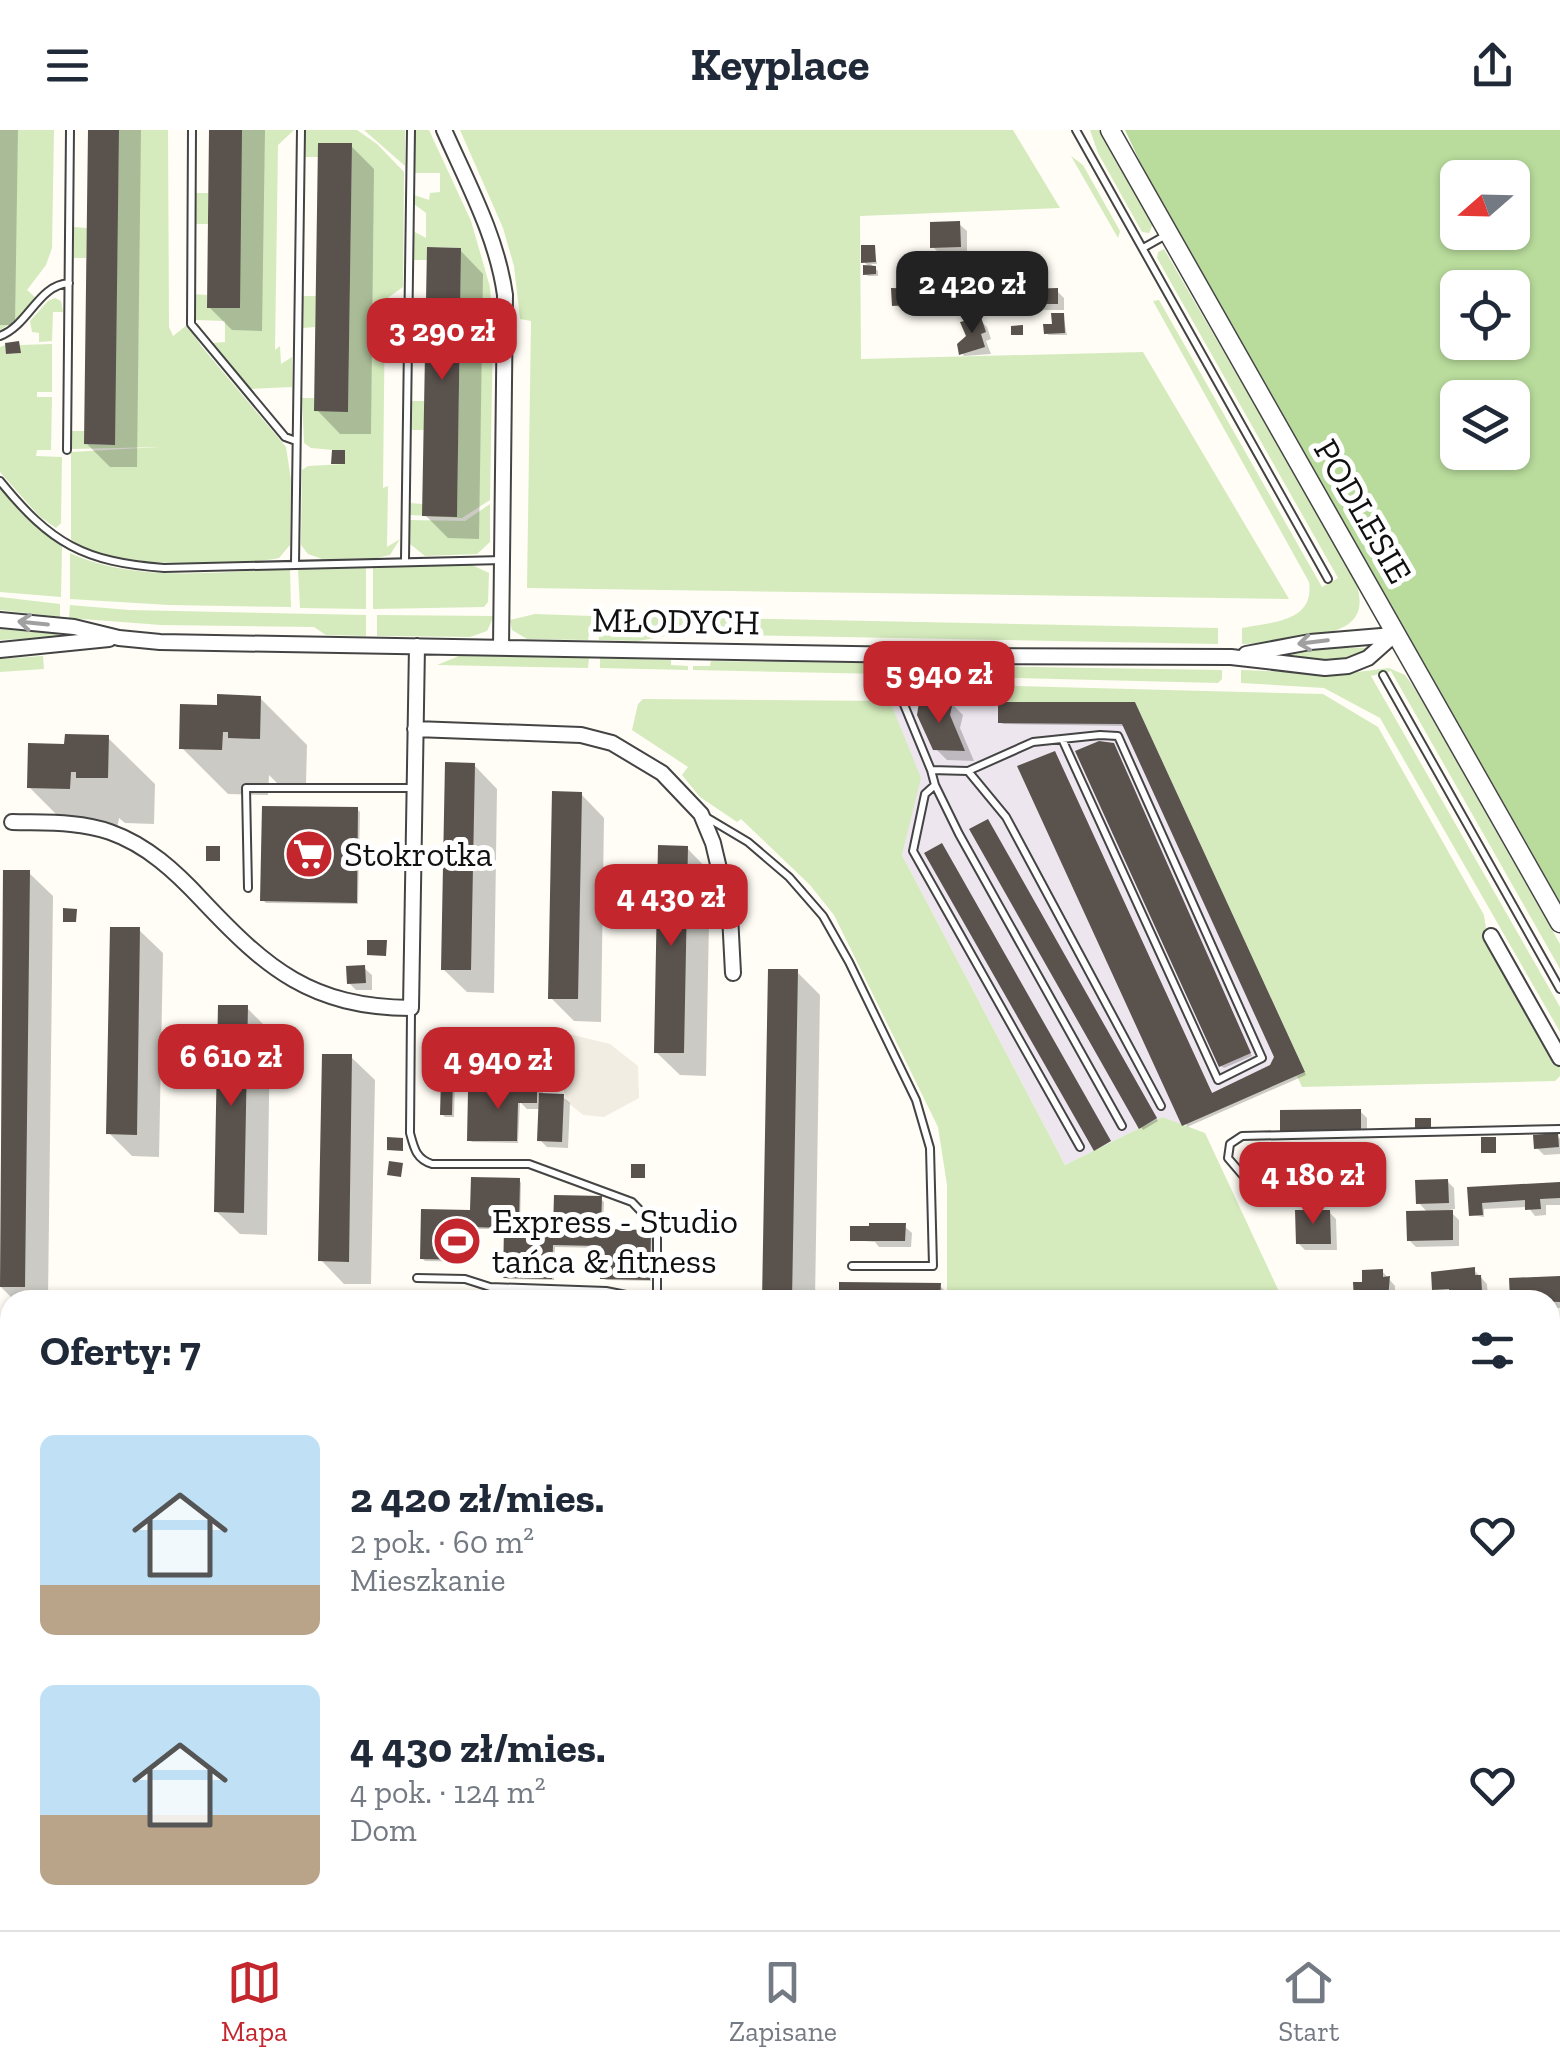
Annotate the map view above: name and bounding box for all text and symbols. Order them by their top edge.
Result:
icon: menu [40,38,95,93]
text: Keyplace [690,38,870,92]
icon: share [1465,38,1520,93]
north arrow [1440,160,1530,250]
map controls [1440,160,1530,470]
pin: 2 420 zł [869,251,1075,336]
text: 2 420 zł [918,264,1026,302]
button: locate [1440,270,1530,360]
pin: 3 290 zł [339,298,545,383]
text: 3 290 zł [389,311,495,349]
button: layers [1440,380,1530,470]
street label: PODLESIE [1305,431,1421,591]
street label: MŁODYCH [592,599,760,643]
one-way arrow [17,613,49,632]
one-way arrow [1297,634,1329,652]
pin: 5 940 zł [836,641,1042,726]
text: 5 940 zł [885,654,993,692]
supermarket icon: Stokrotka [283,828,335,880]
place label: Stokrotka [344,833,493,875]
pin: 4 430 zł [568,864,774,949]
text: 4 430 zł [617,877,725,915]
pin: 6 610 zł [128,1024,334,1109]
pin: 4 940 zł [395,1027,601,1112]
text: 6 610 zł [180,1037,282,1075]
text: 4 940 zł [444,1040,552,1078]
pin: 4 180 zł [1210,1142,1416,1227]
text: 4 180 zł [1261,1155,1365,1193]
place label: Express - Studio tańca & fitness [492,1200,738,1282]
sports icon: Express - Studio tańca & fitness [431,1215,483,1267]
icon: filters [1465,1323,1520,1378]
text: Oferty: 7 [40,1325,201,1376]
text: 2 420 zł/mies. [350,1472,604,1523]
icon: home [120,1475,240,1595]
icon: heart [1465,1508,1520,1563]
text: 2 pok. · 60 m² [350,1523,534,1561]
text: Mieszkanie [350,1561,506,1599]
text: 4 430 zł/mies. [350,1722,606,1773]
icon: home [120,1725,240,1845]
icon: heart [1465,1758,1520,1813]
text: 4 pok. · 124 m² [350,1773,546,1811]
text: Dom [350,1811,417,1849]
tab: Mapa [221,1955,288,2048]
tab: Zapisane [729,1955,837,2048]
tab: Start [1278,1955,1339,2048]

